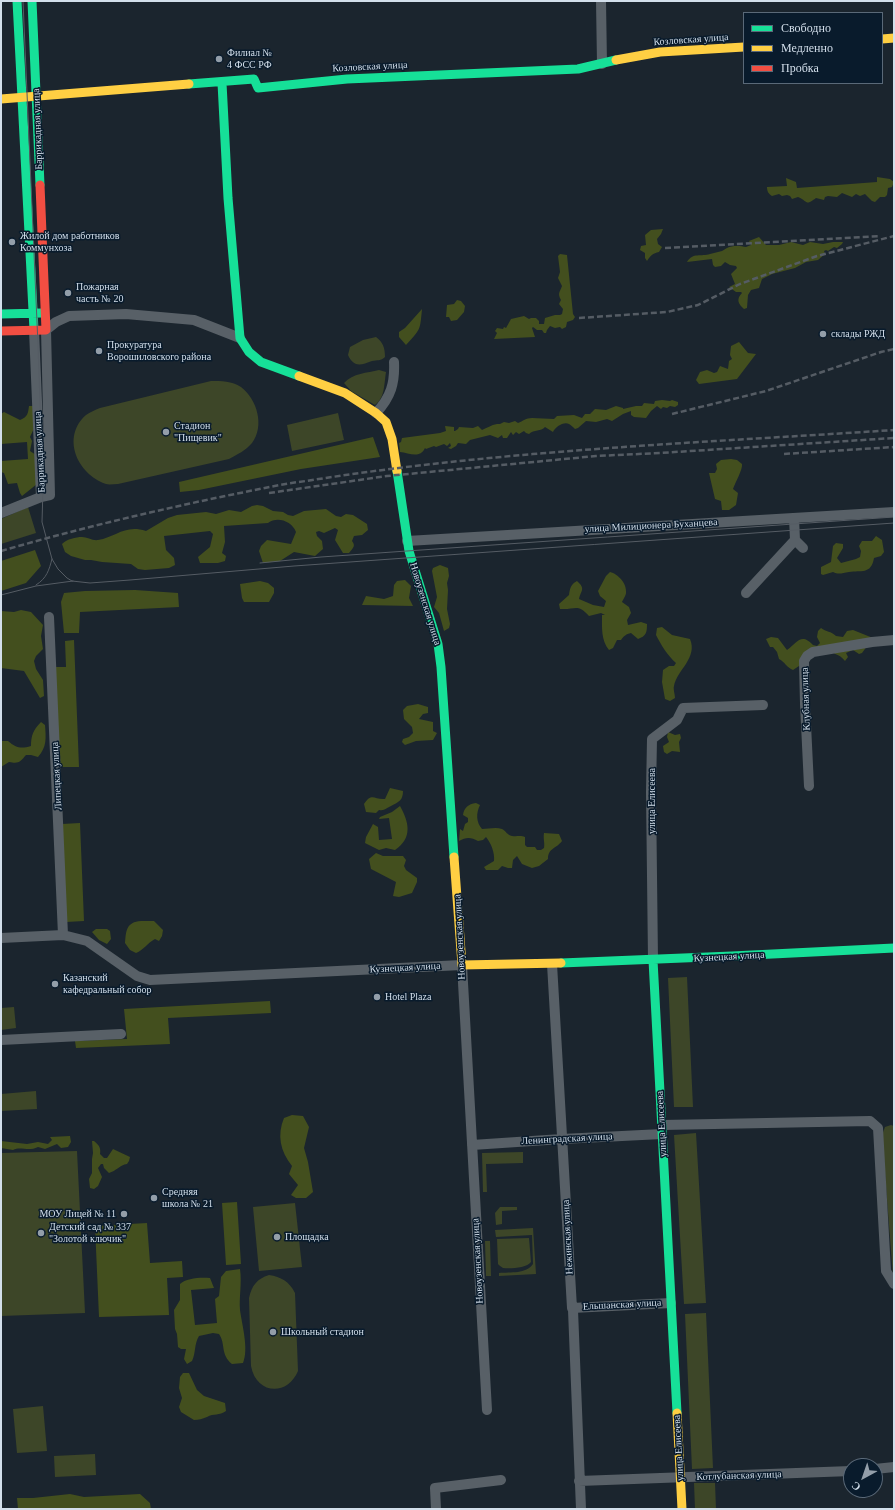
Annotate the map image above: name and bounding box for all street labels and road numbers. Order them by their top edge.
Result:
street label: Козловская улица [653,31,729,49]
street label: Козловская улица [332,59,408,75]
street label: Баррикадная улица [31,88,45,170]
street label: Баррикадная улица [32,411,48,493]
street label: улица Милиционера Буханцева [584,517,718,535]
street label: Новоузенская улица [407,561,443,647]
street label: Клубная улица [799,667,813,731]
street label: Липецкая улица [49,742,65,810]
street label: улица Елисеева [646,768,658,834]
street label: Новоузенская улица [452,894,468,980]
street label: Кузнецкая улица [693,949,765,965]
street label: Кузнецкая улица [369,960,441,976]
street label: улица Елисеева [654,1091,670,1157]
street label: Ленинградская улица [521,1131,613,1147]
street label: Нежинская улица [560,1199,576,1275]
street label: Новоузенская улица [470,1218,486,1304]
street label: Ельшанская улица [582,1297,662,1313]
street label: улица Елисеева [671,1415,687,1481]
street label: Котлубанская улица [696,1469,782,1483]

